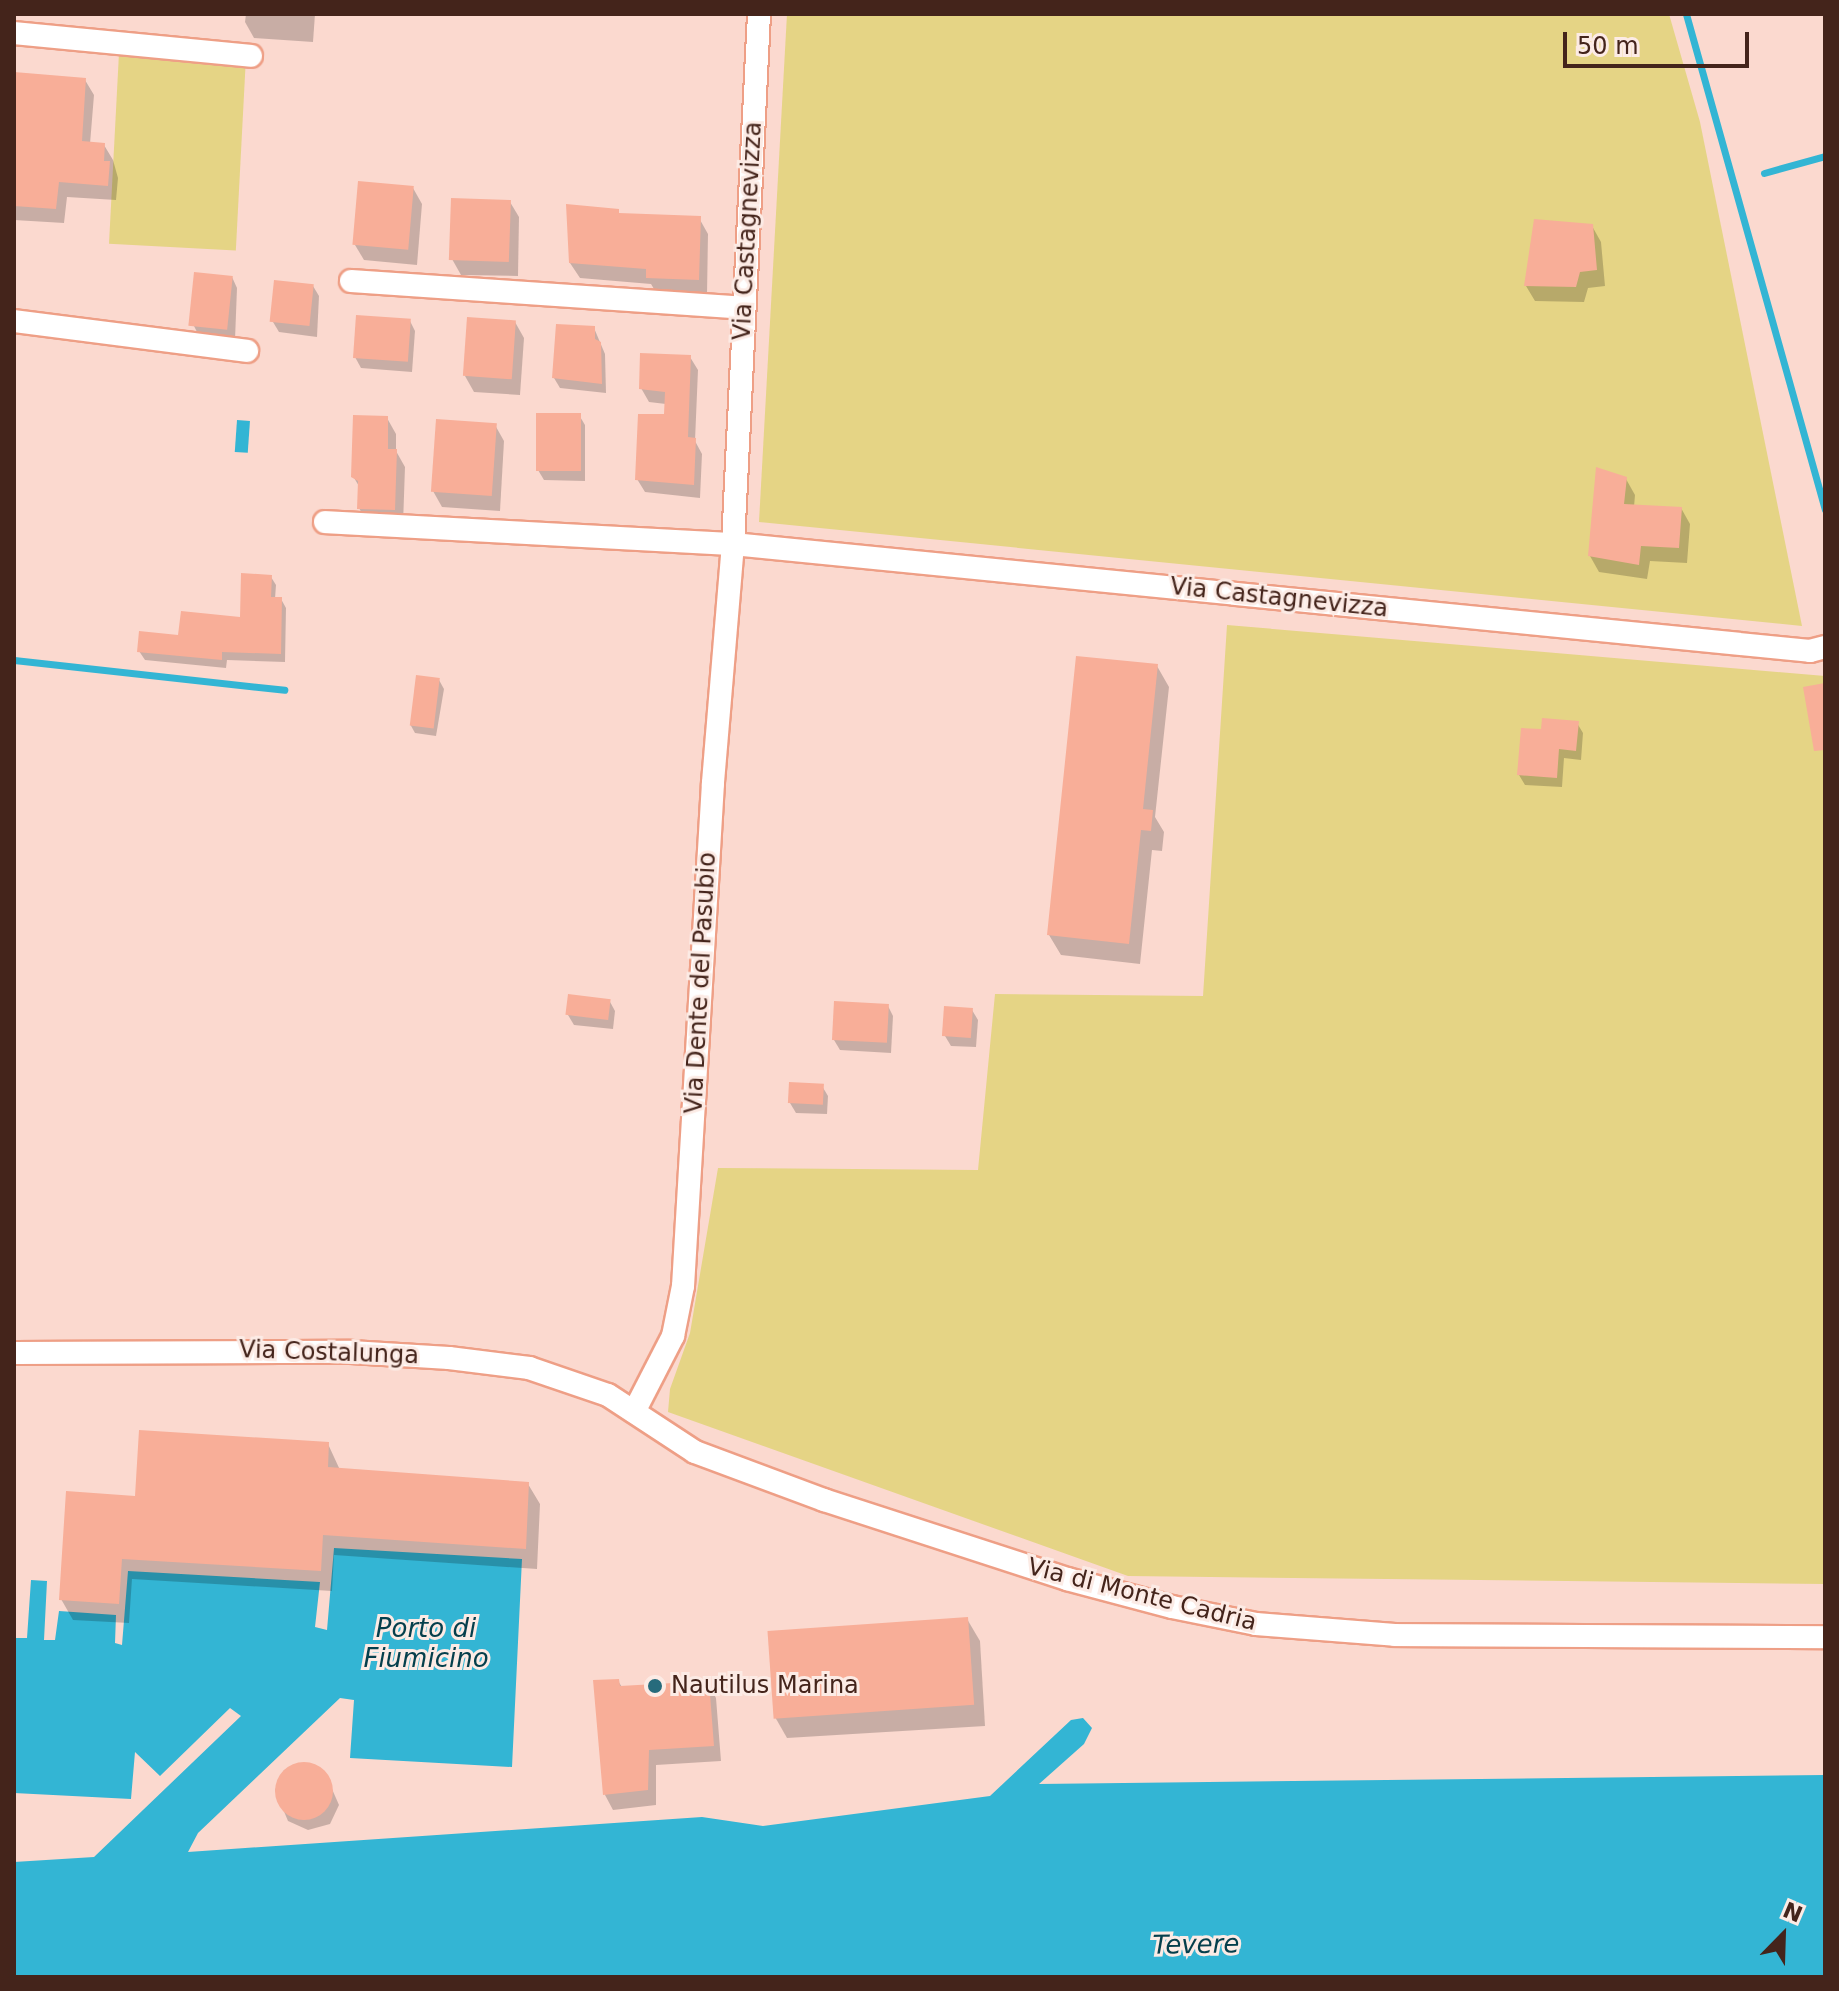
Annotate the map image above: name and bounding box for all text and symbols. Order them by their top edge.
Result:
scale bar [1567,16,1753,66]
text: 50 m [1577,32,1639,60]
street label: Via Castagnevizza [728,121,768,341]
street label: Via Castagnevizza [1169,572,1389,624]
street label: Via Dente del Pasubio [680,851,722,1115]
street label: Via Costalunga [239,1335,419,1371]
street label: Via di Monte Cadria [1025,1553,1259,1637]
water label: Porto di Fiumicino [363,1613,489,1674]
place label: Nautilus Marina [671,1672,859,1700]
marker: Nautilus Marina [646,1677,664,1695]
north arrow [1743,1895,1823,1975]
text: N [1779,1897,1806,1928]
water label: Tevere [1152,1929,1240,1961]

